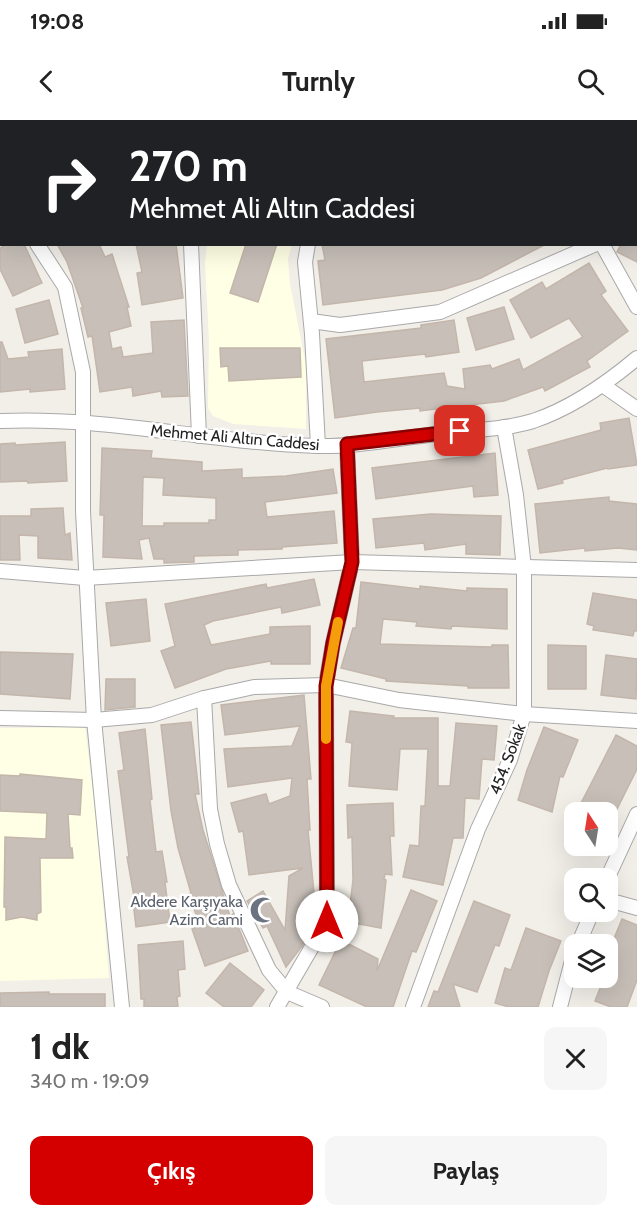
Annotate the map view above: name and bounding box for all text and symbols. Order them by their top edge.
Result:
text: 19:08 [30,8,84,35]
icon: back [30,65,63,98]
text: Turnly [282,65,355,98]
icon: search [574,65,607,98]
text: 270 m [129,140,248,192]
icon: right [30,144,108,222]
text: Mehmet Ali Altın Caddesi [129,192,415,225]
pin [434,405,485,456]
icon: arrive [443,414,476,447]
street label: Mehmet Ali Altın Caddesi [150,421,320,454]
street label: 454. Sokak [485,720,530,797]
north arrow [564,802,618,856]
map controls [564,802,618,988]
button: search [564,868,618,922]
position arrow [295,889,359,953]
place label: Akdere Karşıyaka Azim Cami [130,892,243,929]
mosque icon: Akdere Karşıyaka Azim Cami [248,895,278,925]
button: layers [564,934,618,988]
text: 1 dk [30,1024,89,1068]
button: close [544,1027,607,1090]
text: 340 m · 19:09 [30,1069,150,1093]
button: Çıkış [30,1136,313,1205]
button: Paylaş [325,1136,607,1205]

